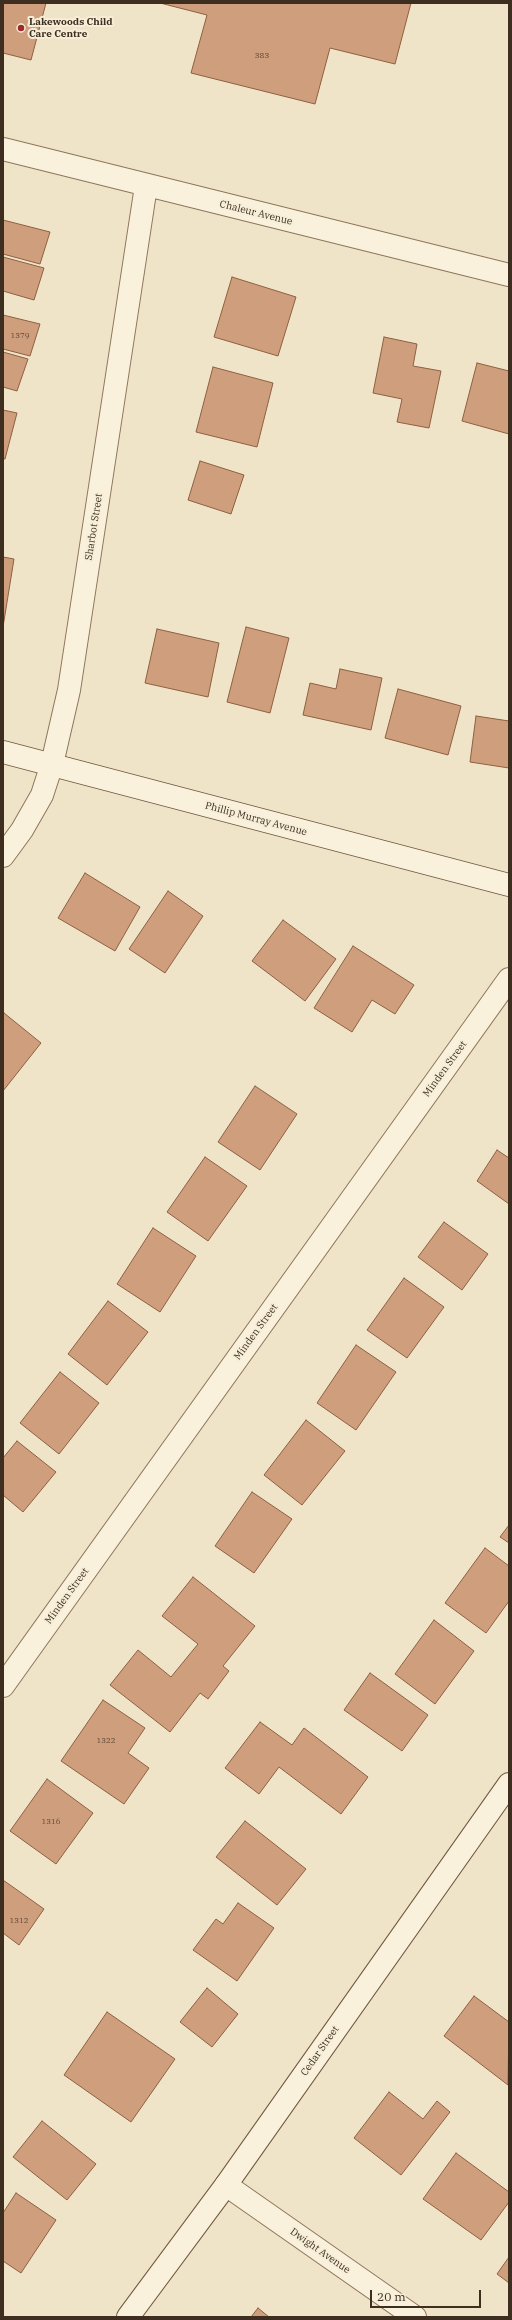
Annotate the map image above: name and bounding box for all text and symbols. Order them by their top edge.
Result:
place label: Lakewoods Child Care Centre [29,16,113,40]
marker: Lakewoods Child Care Centre [16,23,26,33]
house number: 383 [255,51,269,61]
street label: Chaleur Avenue [218,198,294,228]
house number: 1379 [10,331,30,341]
street label: Sharbot Street [83,493,105,561]
street label: Phillip Murray Avenue [204,800,308,838]
street label: Minden Street [421,1039,469,1099]
street label: Minden Street [232,1302,280,1362]
street label: Minden Street [43,1566,91,1626]
house number: 1322 [96,1736,116,1746]
house number: 1316 [41,1817,61,1827]
house number: 1312 [9,1916,29,1926]
street label: Cedar Street [298,2024,342,2078]
street label: Dwight Avenue [288,2226,352,2276]
scale bar [372,2282,483,2308]
text: 20 m [377,2289,406,2304]

